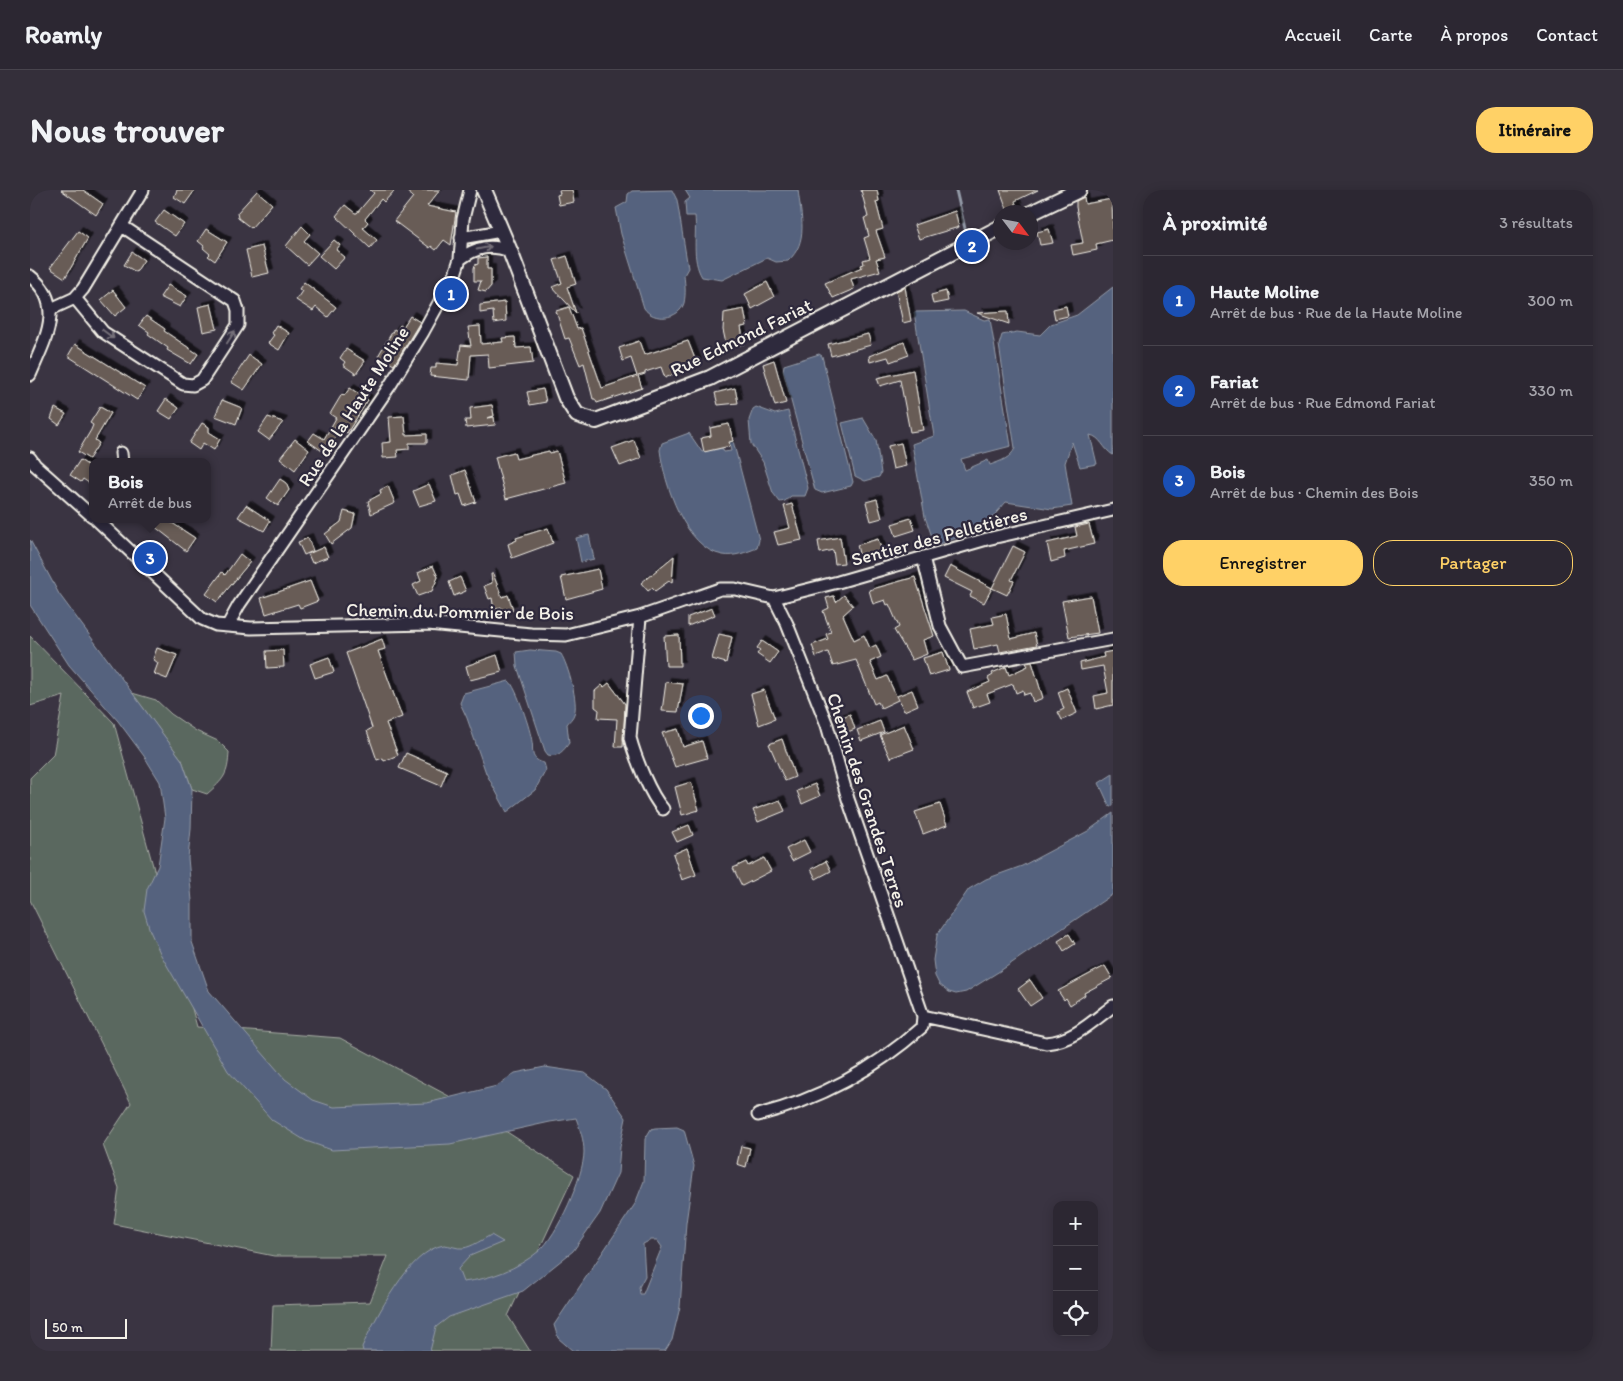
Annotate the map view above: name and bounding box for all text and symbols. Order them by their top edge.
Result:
text: Roamly [25,20,102,49]
text: Accueil [1285,24,1341,46]
text: Carte [1369,24,1412,46]
text: À propos [1440,24,1508,46]
text: Contact [1536,24,1598,46]
button: Itinéraire [1476,107,1593,153]
text: Nous trouver [30,109,224,151]
north arrow [993,205,1038,250]
text: À proximité [1163,210,1268,235]
text: 3 résultats [1499,213,1573,232]
pin: 2 [956,227,988,265]
one-way arrow [476,243,492,252]
pin: 1 [435,275,467,313]
text: Haute Moline [1210,280,1319,303]
text: 1 [1175,291,1183,310]
text: 300 m [1528,291,1573,310]
street label: Rue Edmond Fariat [667,293,816,382]
text: Arrêt de bus · Rue de la Haute Moline [1210,303,1462,322]
street label: Rue de la Haute Moline [293,322,414,491]
one-way arrow [101,329,115,339]
one-way arrow [226,330,236,344]
text: Fariat [1210,370,1258,393]
text: 2 [1175,381,1183,400]
text: 330 m [1529,381,1573,400]
text: Arrêt de bus · Rue Edmond Fariat [1210,393,1436,412]
popup [89,458,211,523]
text: Bois [1210,460,1245,483]
text: Bois [108,470,143,493]
text: 3 [1175,471,1183,490]
text: 350 m [1529,471,1573,490]
text: Arrêt de bus · Chemin des Bois [1210,483,1418,502]
text: Arrêt de bus [108,493,192,512]
street label: Sentier des Pelletières [849,502,1030,571]
pin: 3 [134,539,166,577]
button: Enregistrer [1163,540,1363,586]
button: Partager [1373,540,1573,586]
street label: Chemin du Pommier de Bois [346,598,574,625]
street label: Chemin des Grandes Terres [822,690,913,910]
your location [688,703,714,729]
map controls [1053,1201,1098,1336]
button: + [1053,1201,1098,1246]
button: − [1053,1246,1098,1291]
button: locate [1053,1291,1098,1336]
scale bar [45,1316,128,1339]
text: 50 m [52,1319,83,1336]

